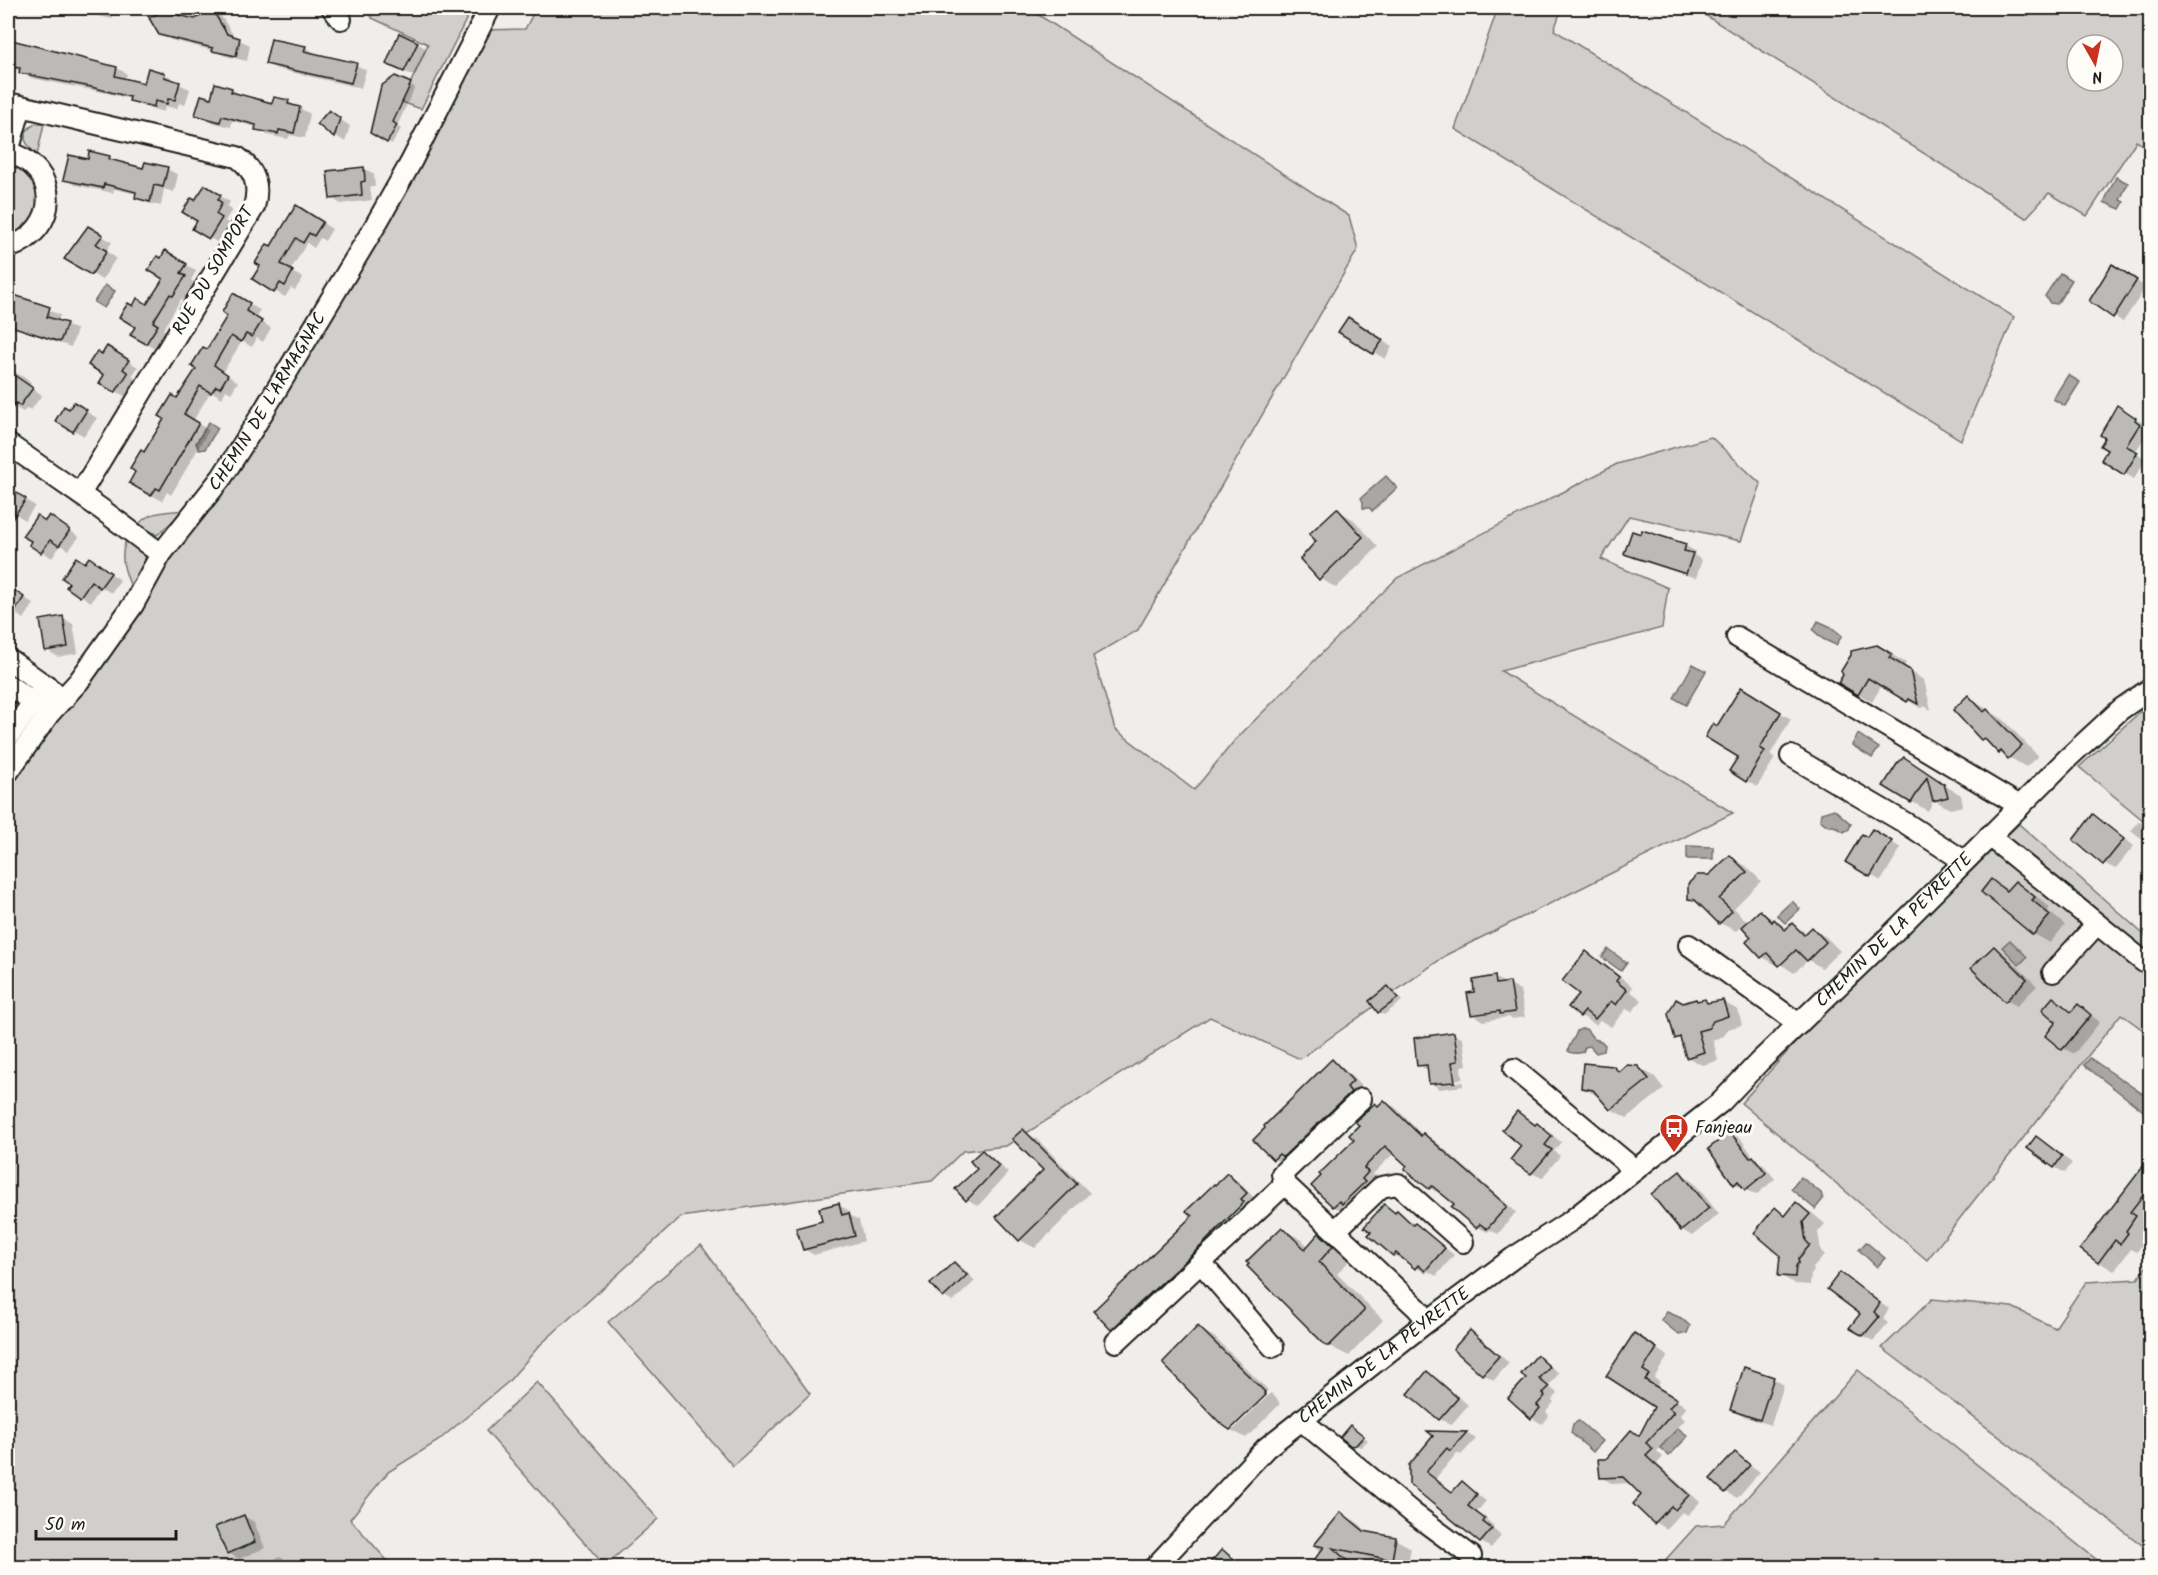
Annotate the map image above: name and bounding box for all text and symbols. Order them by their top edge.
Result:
north arrow [2065,33,2125,93]
text: N [2090,63,2104,89]
street label: RUE DU SOMPORT [165,200,263,341]
street label: CHEMIN DE L'ARMAGNAC [201,307,334,498]
street label: CHEMIN DE LA PEYRETTE [1809,846,1980,1015]
bus stop icon: Fanjeau [1658,1112,1690,1154]
place label: Fanjeau [1695,1114,1753,1143]
street label: CHEMIN DE LA PEYRETTE [1292,1279,1477,1432]
scale bar [36,1503,176,1541]
text: 50 m [45,1511,85,1540]

